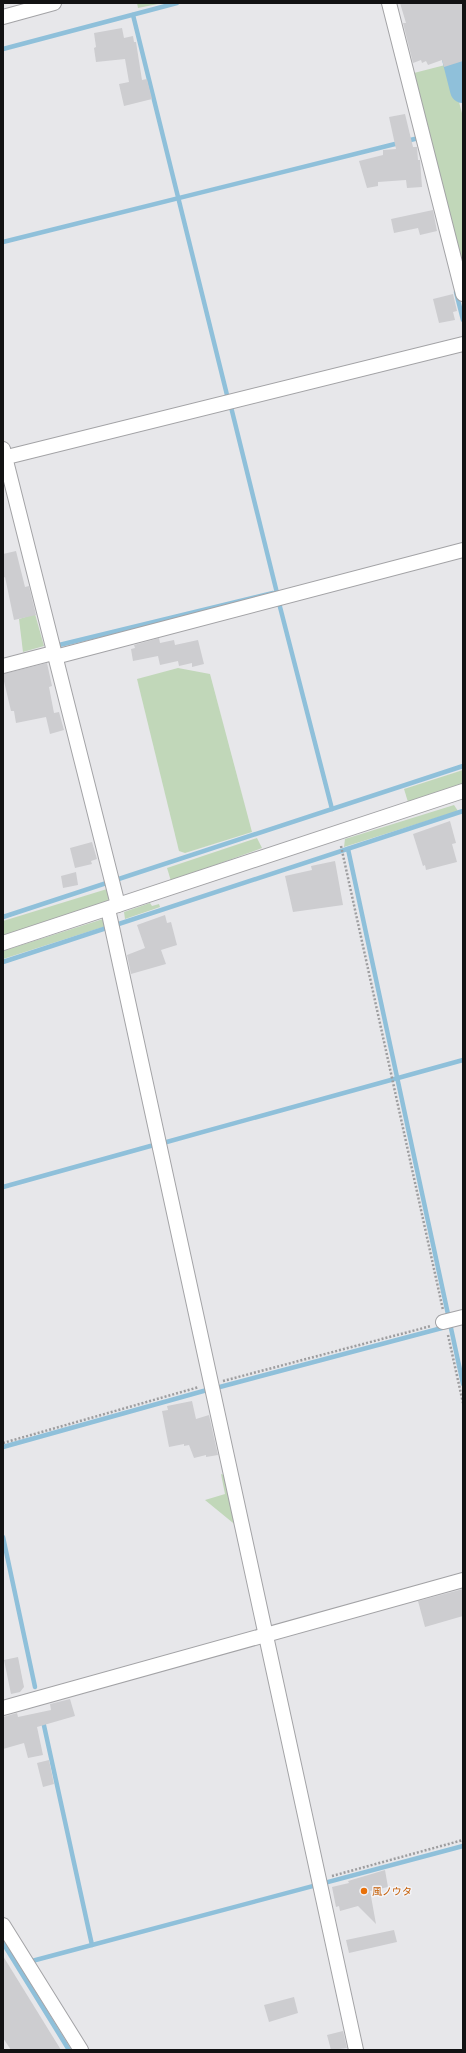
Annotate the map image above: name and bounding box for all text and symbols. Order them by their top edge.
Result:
place label: 風ノウタ [372,1885,412,1898]
marker: 風ノウタ [359,1886,369,1896]

